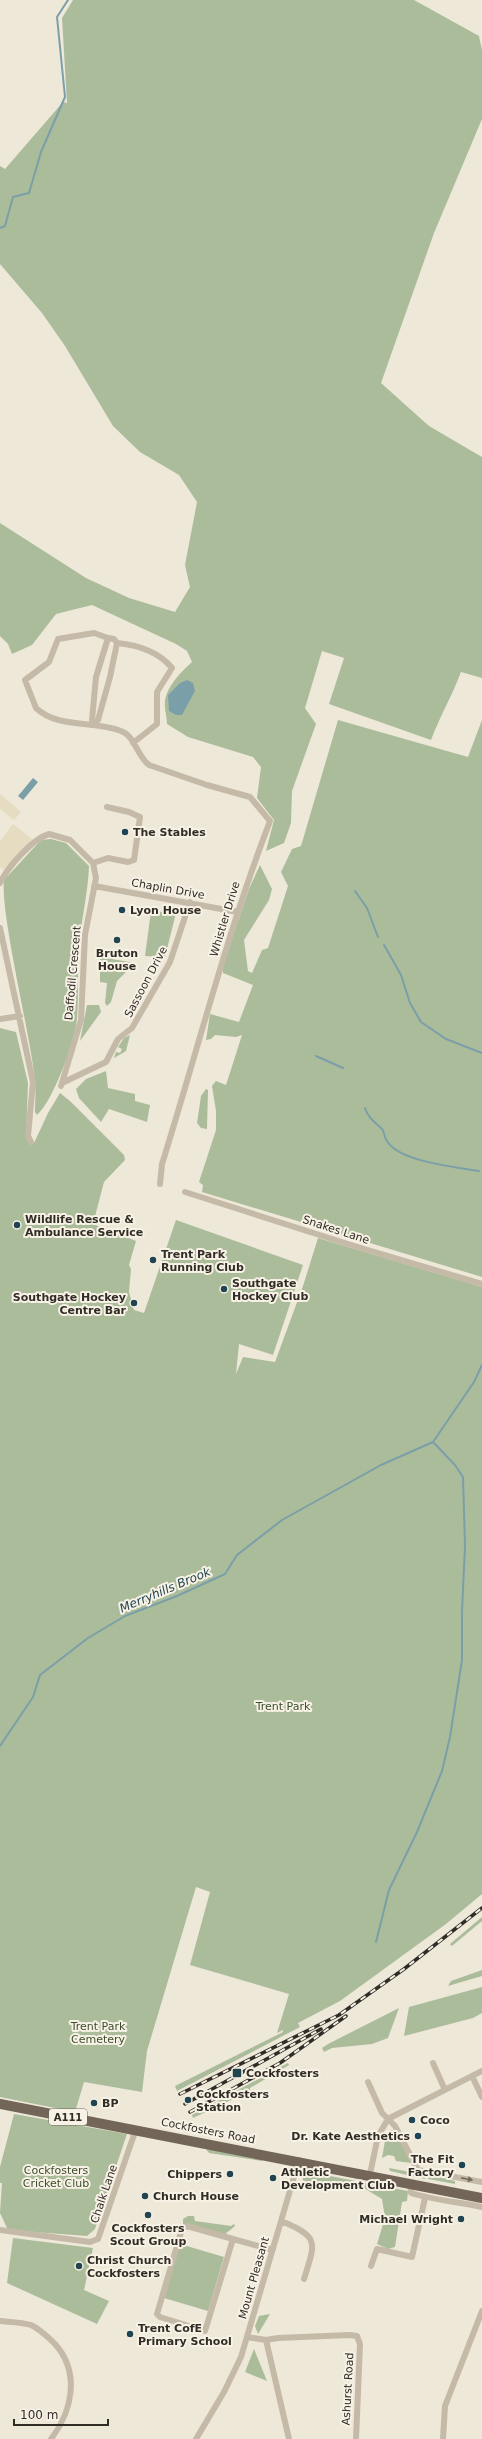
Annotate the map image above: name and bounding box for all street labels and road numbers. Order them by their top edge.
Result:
street label: Chaplin Drive [130,876,206,902]
street label: Whistler Drive [207,880,243,958]
street label: Daffodil Crescent [62,925,84,1021]
street label: Sassoon Drive [122,944,170,1020]
street label: Snakes Lane [301,1213,371,1247]
road number: A111 [49,2109,87,2125]
street label: Cockfosters Road [160,2115,256,2147]
street label: Chalk Lane [88,2163,120,2225]
street label: Mount Pleasant [236,2235,272,2321]
street label: Ashurst Road [340,2352,356,2426]

